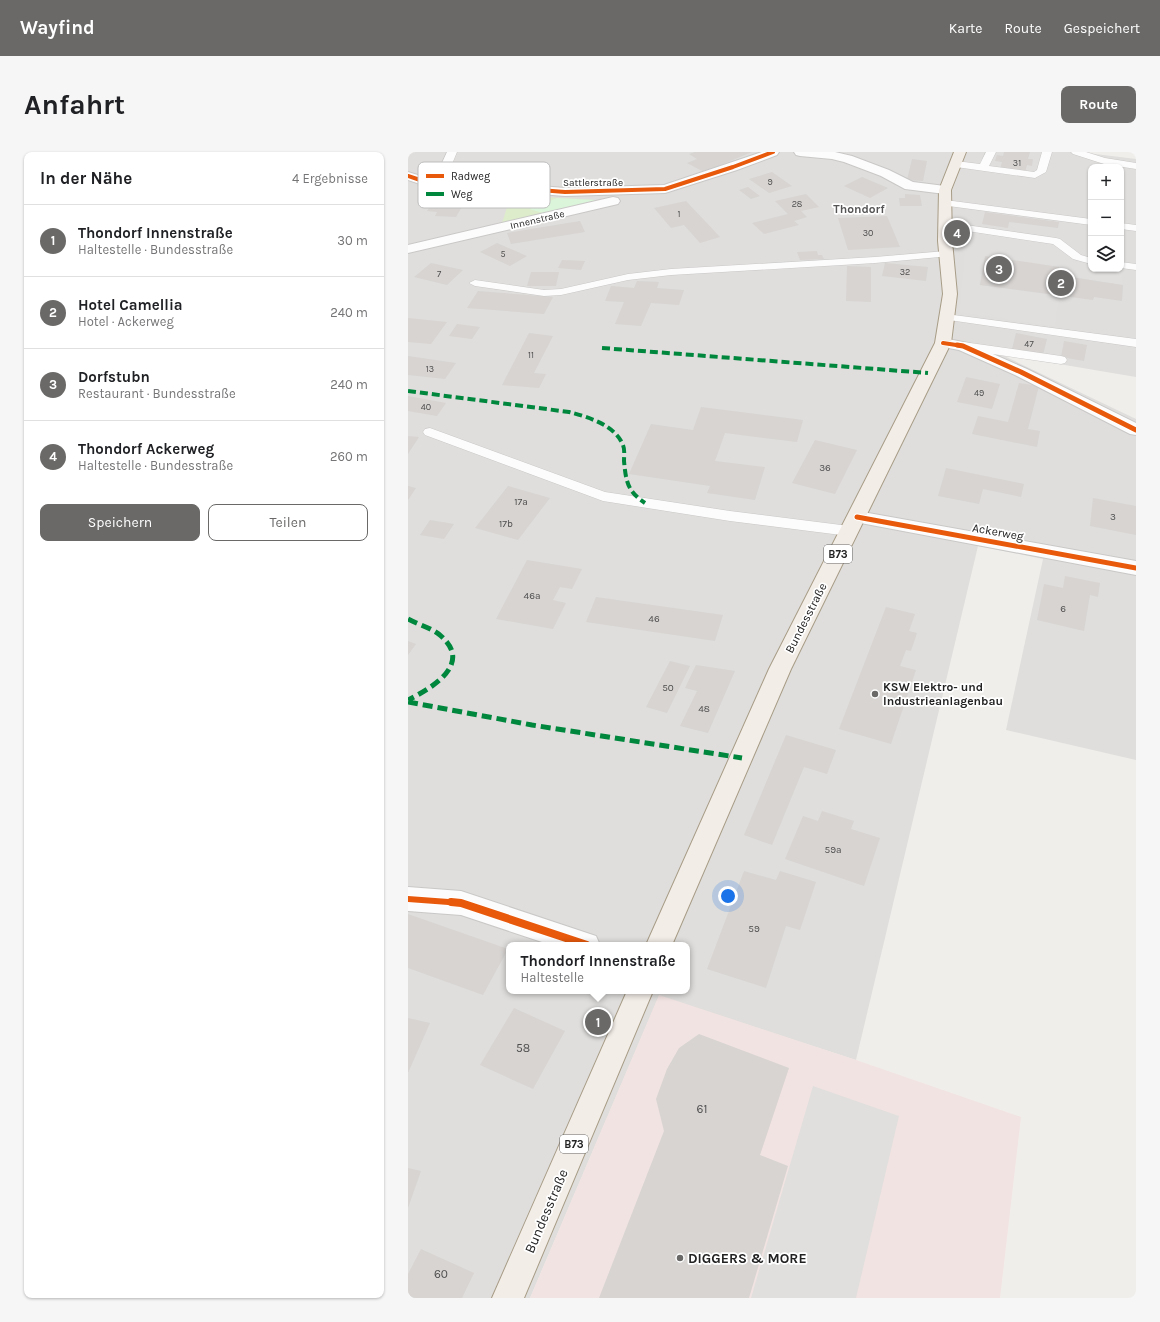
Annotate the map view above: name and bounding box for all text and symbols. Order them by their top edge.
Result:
text: Wayfind [20,17,95,39]
text: Karte [949,20,983,37]
text: Route [1005,20,1042,37]
text: Gespeichert [1064,20,1140,37]
button: Route [1061,86,1136,123]
text: Anfahrt [24,88,125,121]
house number: 31 [1013,158,1021,168]
legend [418,162,550,208]
map controls [1088,164,1124,272]
button: + [1088,164,1124,200]
text: In der Nähe [40,168,132,188]
text: Radweg [451,170,491,183]
text: 4 Ergebnisse [292,171,368,186]
street label: Sattlerstraße [563,177,623,189]
house number: 9 [767,177,773,187]
text: Weg [451,188,473,201]
house number: 28 [792,199,803,209]
button: − [1088,200,1124,236]
district label: Thondorf [833,202,885,216]
street label: Innenstraße [509,208,566,232]
house number: 1 [678,209,681,219]
pin: 4 [944,218,970,248]
text: Thondorf Innenstraße [78,224,233,242]
house number: 30 [863,228,873,238]
text: 1 [51,233,55,248]
text: 30 m [337,233,368,248]
button: layers [1088,236,1124,272]
text: Haltestelle · Bundesstraße [78,242,233,257]
house number: 5 [500,249,506,259]
pin: 3 [986,254,1012,284]
house number: 32 [900,267,910,277]
pin: 2 [1048,268,1074,298]
house number: 7 [437,269,442,279]
text: Hotel Camellia [78,296,183,314]
text: 2 [49,305,57,320]
text: 240 m [330,305,368,320]
text: Hotel · Ackerweg [78,314,174,329]
house number: 47 [1024,339,1034,349]
house number: 11 [528,350,534,360]
house number: 13 [426,364,434,374]
text: Dorfstubn [78,368,150,386]
text: 3 [49,377,57,392]
text: 240 m [330,377,368,392]
text: Restaurant · Bundesstraße [78,386,236,401]
house number: 49 [974,388,984,398]
house number: 40 [421,402,431,412]
text: Thondorf Ackerweg [78,440,214,458]
text: 4 [49,449,57,464]
text: 260 m [330,449,368,464]
text: Haltestelle · Bundesstraße [78,458,233,473]
house number: 36 [819,462,831,474]
house number: 17a [514,496,528,508]
button: Speichern [40,504,200,541]
button: Teilen [208,504,368,541]
house number: 3 [1110,511,1116,523]
house number: 17b [499,518,513,530]
street label: Ackerweg [971,521,1025,543]
road number: B73 [824,545,852,563]
street label: Bundesstraße [782,581,830,655]
house number: 46a [524,590,540,602]
house number: 6 [1060,603,1066,615]
house number: 46 [648,613,660,625]
place label: KSW Elektro- und Industrieanlagenbau [883,680,1003,708]
house number: 50 [662,682,674,694]
marker: KSW Elektro- und Industrieanlagenbau [870,689,880,699]
house number: 48 [698,703,710,715]
house number: 59a [825,844,841,856]
your location [718,886,738,906]
house number: 59 [748,923,760,935]
popup [506,942,690,994]
text: Thondorf Innenstraße [521,952,675,970]
text: Haltestelle [521,970,584,985]
pin: 1 [585,1007,611,1037]
house number: 58 [516,1041,530,1055]
house number: 61 [697,1102,707,1116]
road number: B73 [560,1135,588,1153]
street label: Bundesstraße [521,1167,572,1256]
place label: DIGGERS & MORE [688,1250,807,1267]
marker: DIGGERS & MORE [675,1253,685,1263]
house number: 60 [434,1267,448,1281]

